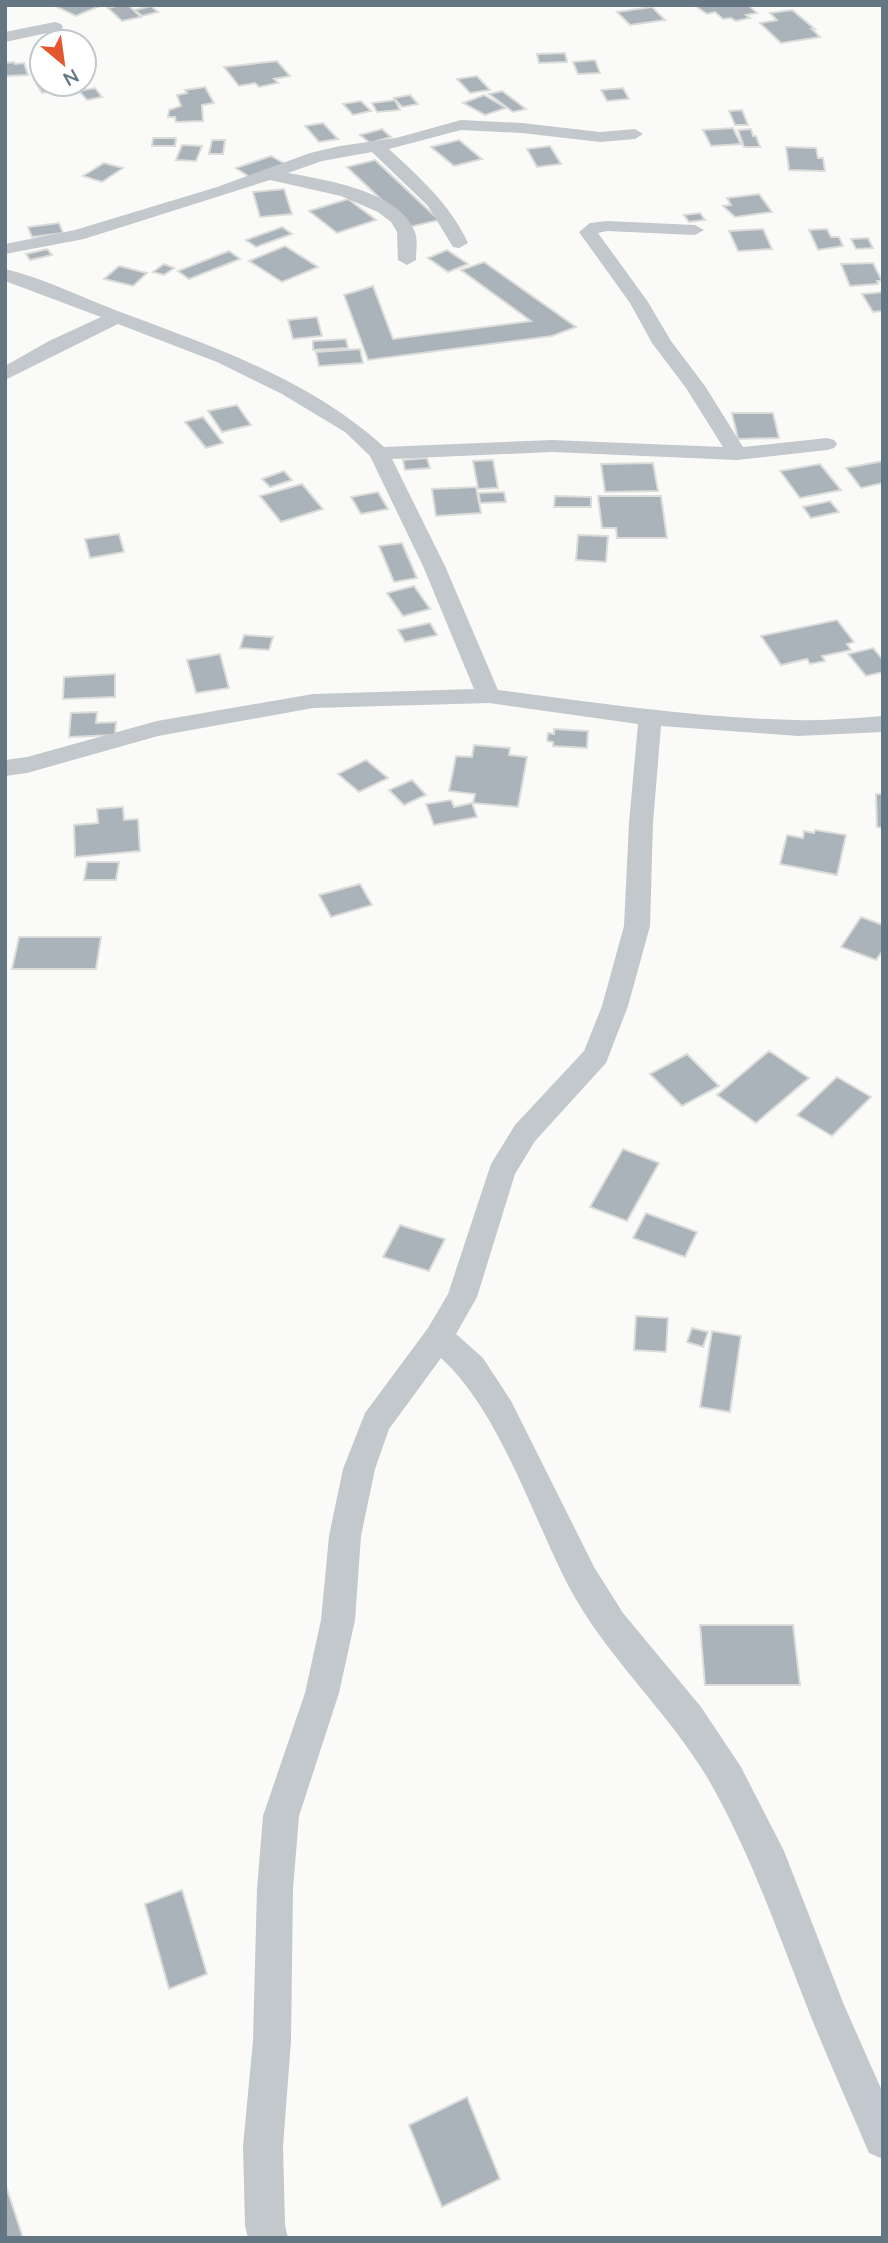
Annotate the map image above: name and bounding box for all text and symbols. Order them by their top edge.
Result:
north arrow [28,28,98,98]
text: N [58,62,83,92]

